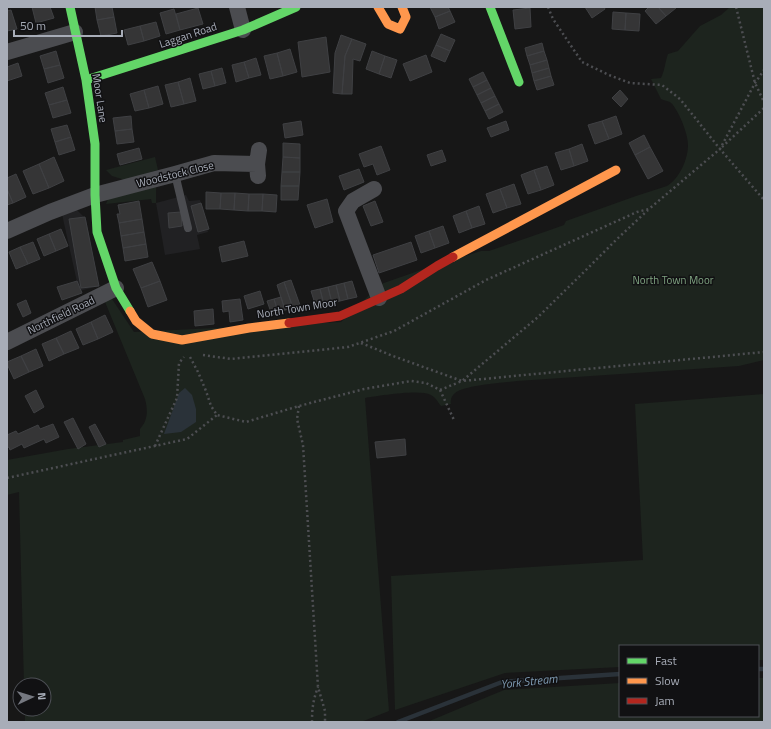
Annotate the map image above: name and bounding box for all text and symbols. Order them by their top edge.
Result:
scale bar [14,12,122,38]
text: 50 m [20,16,46,35]
street label: Laggan Road [157,18,219,52]
street label: Moor Lane [88,72,112,124]
street label: Woodstock Close [135,157,216,191]
park label: North Town Moor [632,272,714,288]
street label: Northfield Road [25,292,97,338]
street label: North Town Moor [256,294,338,322]
legend [619,645,759,717]
text: Fast [655,651,678,670]
water label: York Stream [500,668,559,693]
text: Slow [655,671,680,690]
north arrow [12,677,52,717]
text: Jam [655,691,675,710]
text: N [34,692,50,701]

